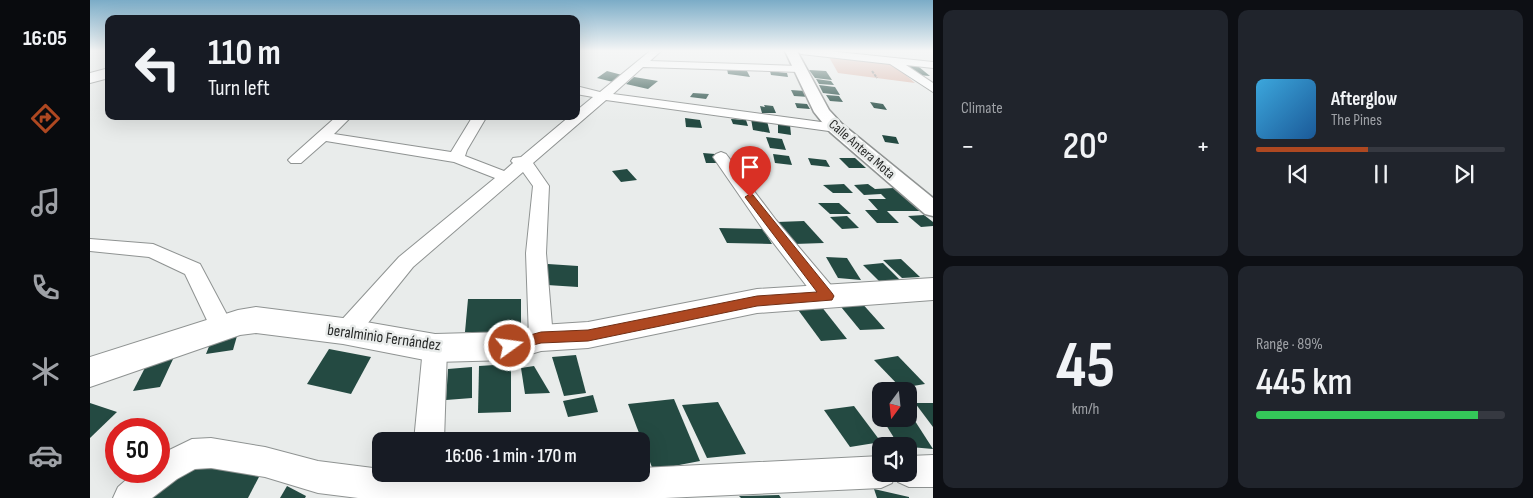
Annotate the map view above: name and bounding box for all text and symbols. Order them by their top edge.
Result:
text: 16:05 [23,25,67,52]
text: 110 m [208,32,281,75]
icon: left [125,35,190,100]
text: Turn left [208,75,270,102]
text: Afterglow [1331,88,1397,111]
text: Climate [961,99,1003,118]
icon: directions [28,101,63,136]
text: The Pines [1331,111,1382,130]
street label: Calle Antera Mota [825,116,899,182]
text: 20° [1063,124,1108,169]
text: − [961,130,975,163]
text: + [1196,130,1210,163]
pin [729,146,771,197]
icon: arrive [736,153,764,181]
icon: previous [1284,160,1312,188]
icon: pause [1367,160,1395,188]
icon: next [1450,160,1478,188]
icon: music [28,185,63,220]
icon: phone [28,270,63,305]
position arrow [483,319,535,371]
street label: beralminio Fernández [326,321,442,355]
text: 45 [1056,328,1115,406]
text: Range · 89% [1256,335,1323,354]
icon: climate [28,354,63,389]
text: 445 km [1256,360,1352,405]
north arrow [872,382,918,428]
map controls [872,382,917,482]
text: km/h [1072,400,1099,419]
speed limit sign: 50 [105,418,170,483]
button: sound [872,437,917,482]
icon: car [28,438,63,473]
text: 16:06 · 1 min · 170 m [445,445,577,468]

